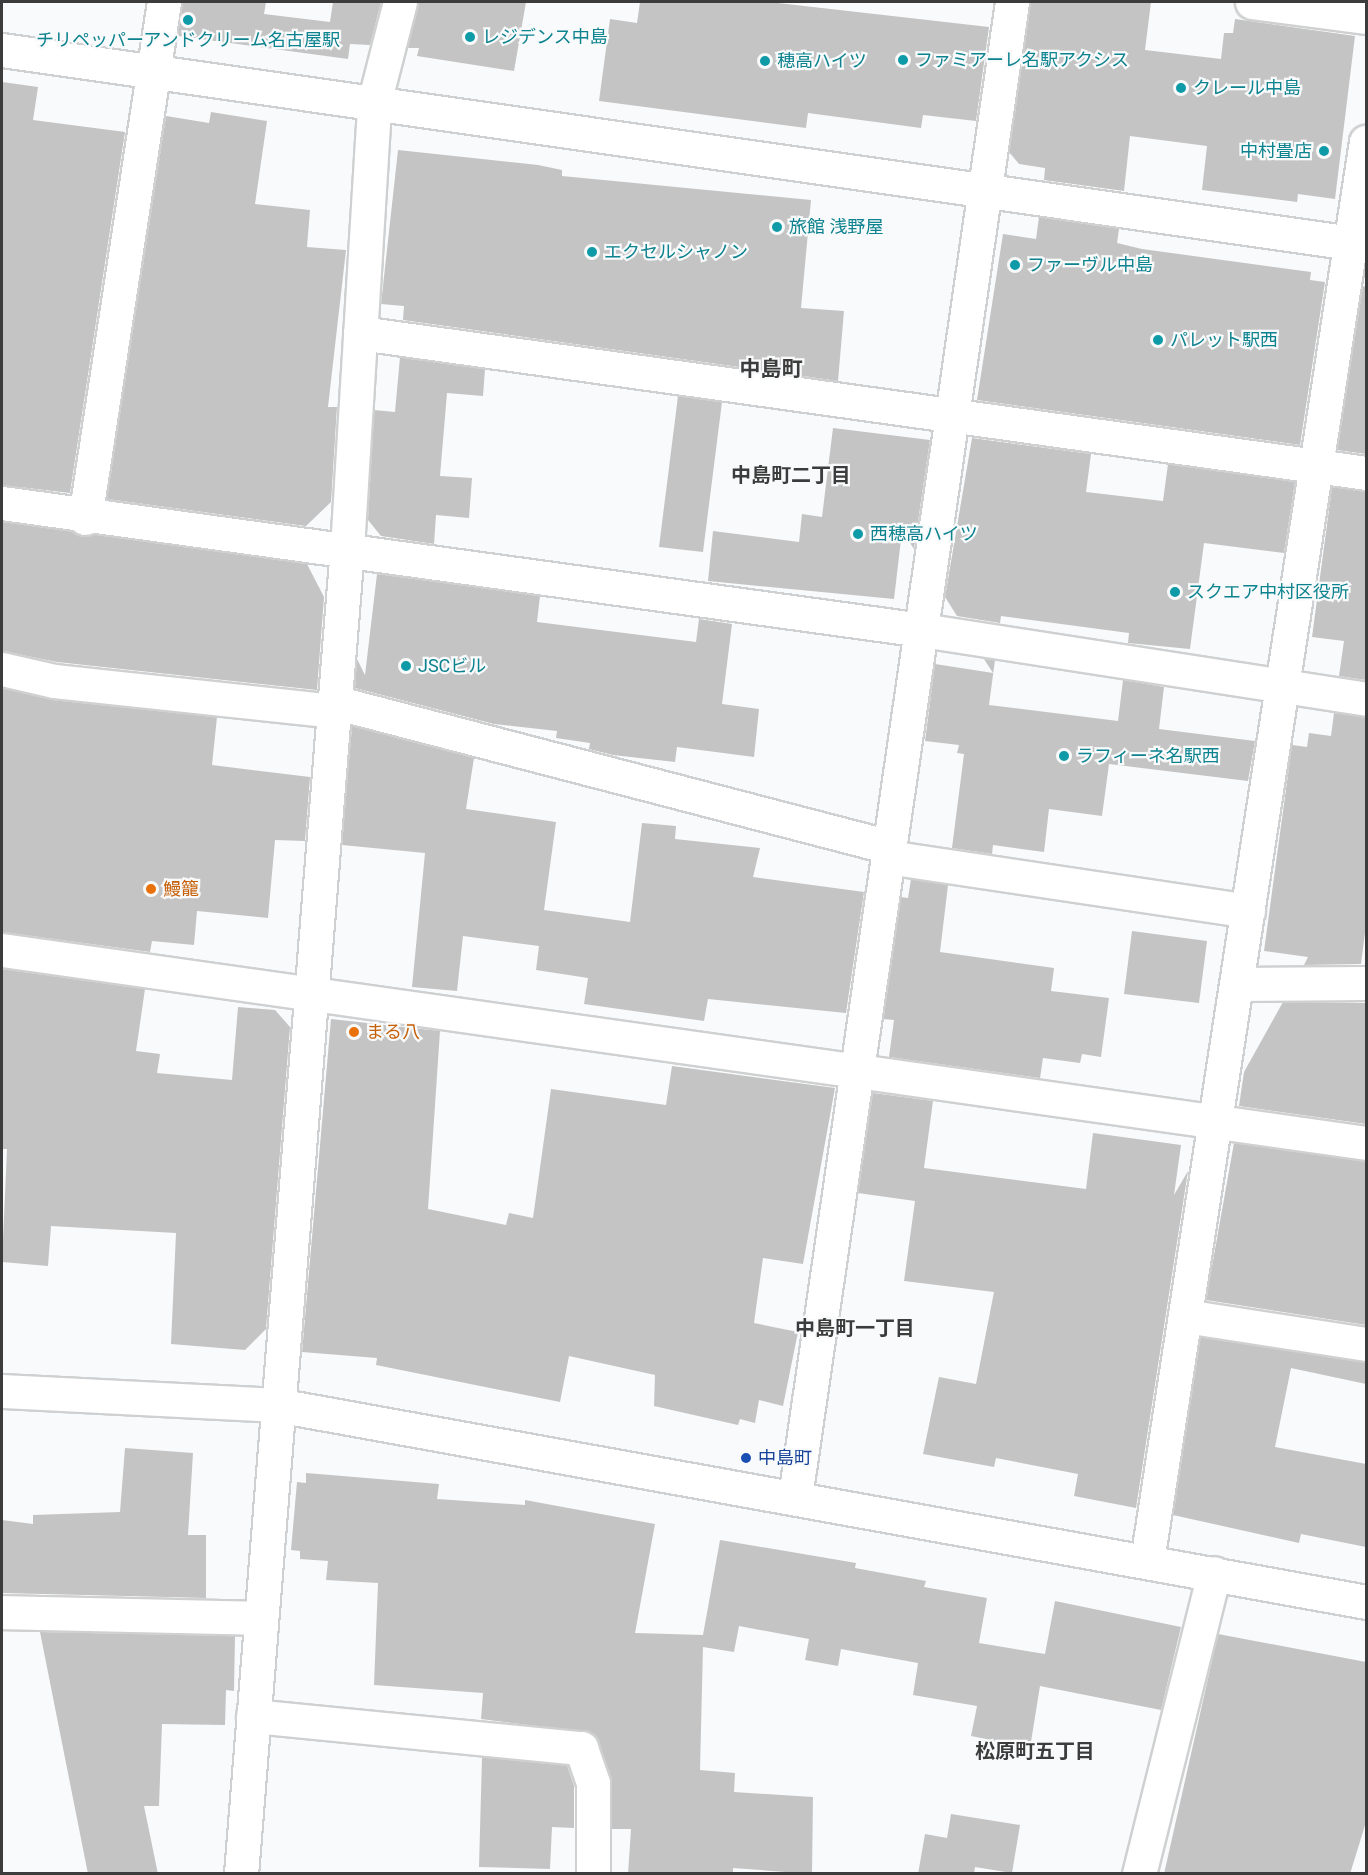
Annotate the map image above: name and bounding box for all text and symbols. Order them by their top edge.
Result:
marker: チリペッパーアンドクリーム名古屋駅 [181,13,195,27]
place label: レジデンス中島 [482,26,608,48]
place label: チリペッパーアンドクリーム名古屋駅 [35,29,341,51]
marker: レジデンス中島 [463,30,477,44]
place label: ファミアーレ名駅アクシス [915,49,1130,71]
place label: 穂高ハイツ [777,50,867,72]
marker: ファミアーレ名駅アクシス [896,53,910,67]
marker: 穂高ハイツ [758,54,772,68]
place label: クレール中島 [1193,77,1301,99]
marker: クレール中島 [1174,81,1188,95]
place label: 中村畳店 [1240,140,1312,162]
marker: 中村畳店 [1317,144,1331,158]
place label: 旅館 浅野屋 [789,216,883,238]
marker: 旅館 浅野屋 [770,220,784,234]
place label: エクセルシャノン [604,241,748,263]
marker: エクセルシャノン [585,245,599,259]
place label: ファーヴル中島 [1027,254,1153,276]
marker: ファーヴル中島 [1008,258,1022,272]
place label: パレット駅西 [1170,329,1278,351]
marker: パレット駅西 [1151,333,1165,347]
district label: 中島町 [740,356,802,382]
district label: 中島町二丁目 [731,463,851,487]
place label: 西穂高ハイツ [870,523,978,545]
marker: 西穂高ハイツ [851,527,865,541]
place label: スクエア中村区役所 [1187,581,1349,603]
marker: スクエア中村区役所 [1168,585,1182,599]
place label: JSCビル [418,655,486,677]
marker: JSCビル [399,659,413,673]
place label: ラフィーネ名駅西 [1076,745,1220,767]
marker: ラフィーネ名駅西 [1057,749,1071,763]
place label: 鰻籠 [163,878,199,900]
marker: 鰻籠 [144,882,158,896]
place label: まる八 [366,1021,420,1043]
marker: まる八 [347,1025,361,1039]
district label: 中島町一丁目 [795,1316,915,1340]
place label: 中島町 [758,1447,812,1469]
marker: 中島町 [739,1451,753,1465]
district label: 松原町五丁目 [975,1739,1095,1763]

